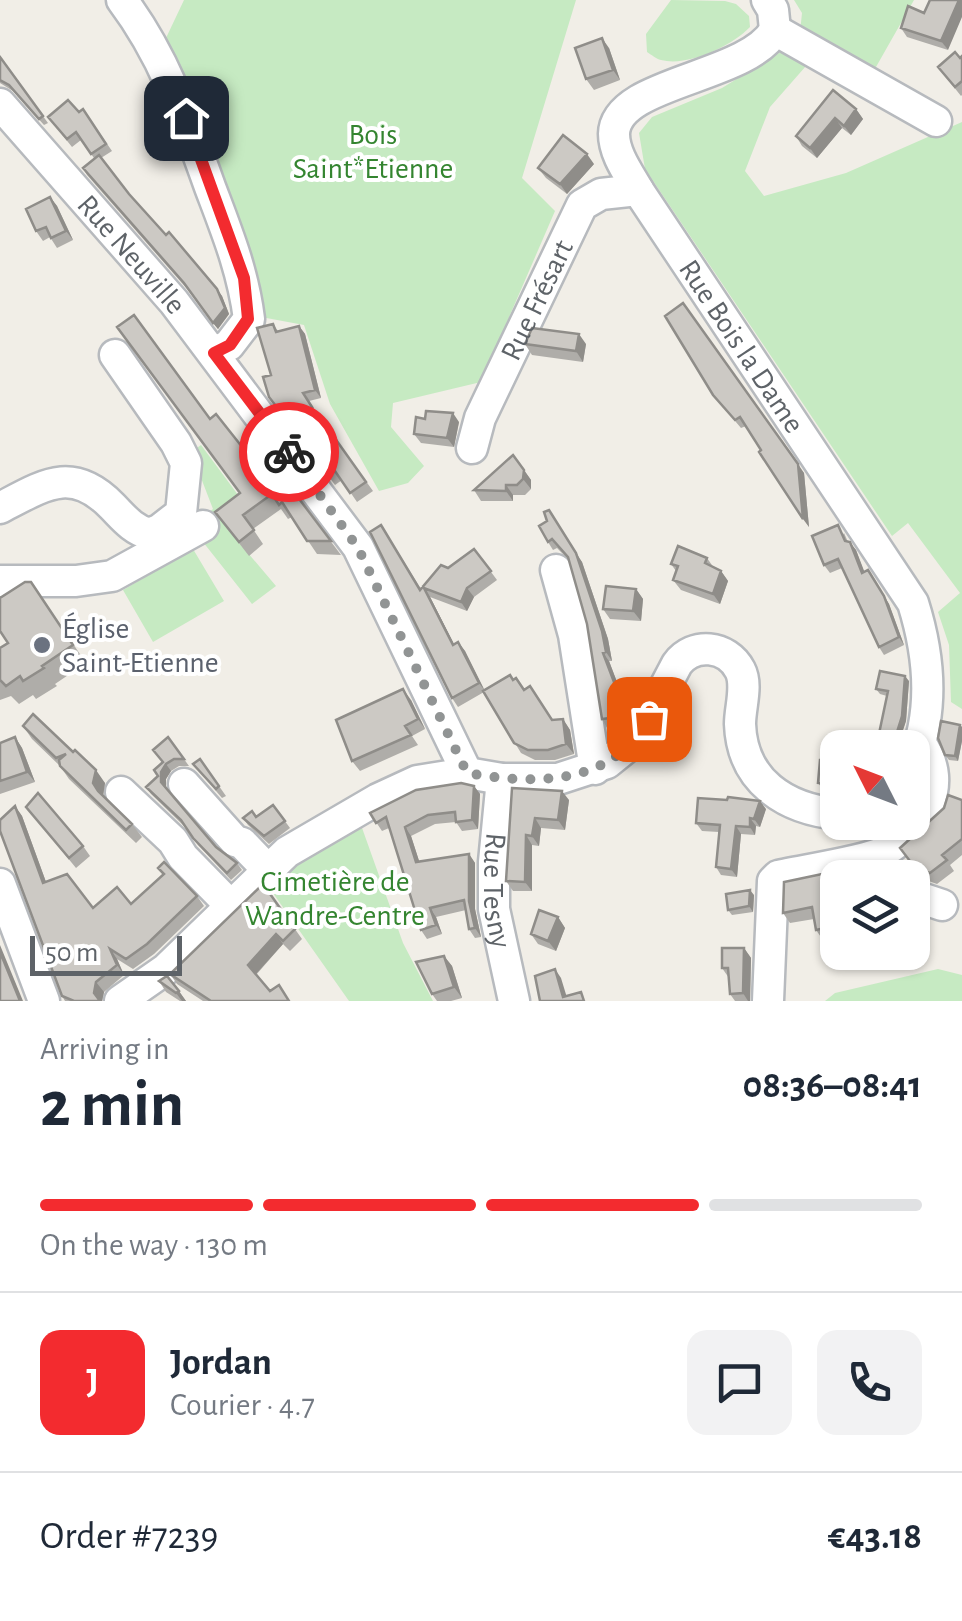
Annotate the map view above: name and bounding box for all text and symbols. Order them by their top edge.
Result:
pin [144,76,229,161]
icon: home [159,91,214,146]
park label: Bois Saint*Etienne [293,120,453,184]
street label: Rue Neuville [71,190,191,320]
street label: Rue Frésart [496,235,579,365]
street label: Rue Bois la Dame [673,255,809,439]
courier [239,402,339,502]
icon: bike [262,425,317,480]
place label: Église Saint-Etienne [62,612,219,678]
marker: Église Saint-Etienne [31,634,53,656]
pin [607,677,692,762]
icon: bag [622,692,677,747]
north arrow [820,730,930,840]
map controls [820,730,930,970]
street label: Rue Tesny [478,831,516,951]
button: layers [820,860,930,970]
park label: Cimetière de Wandre-Centre [245,867,425,931]
scale bar [30,931,182,976]
text: 50 m [45,939,99,967]
text: Arriving in [40,1033,169,1065]
text: 08:36–08:41 [742,1067,922,1105]
text: 2 min [40,1073,184,1138]
text: On the way · 130 m [40,1229,268,1261]
button: chat [687,1330,792,1435]
button: phone [817,1330,922,1435]
text: Jordan [170,1344,272,1382]
text: J [86,1363,99,1401]
text: Courier · 4.7 [170,1389,315,1421]
text: Order #7239 [40,1518,218,1556]
text: €43.18 [828,1518,922,1556]

